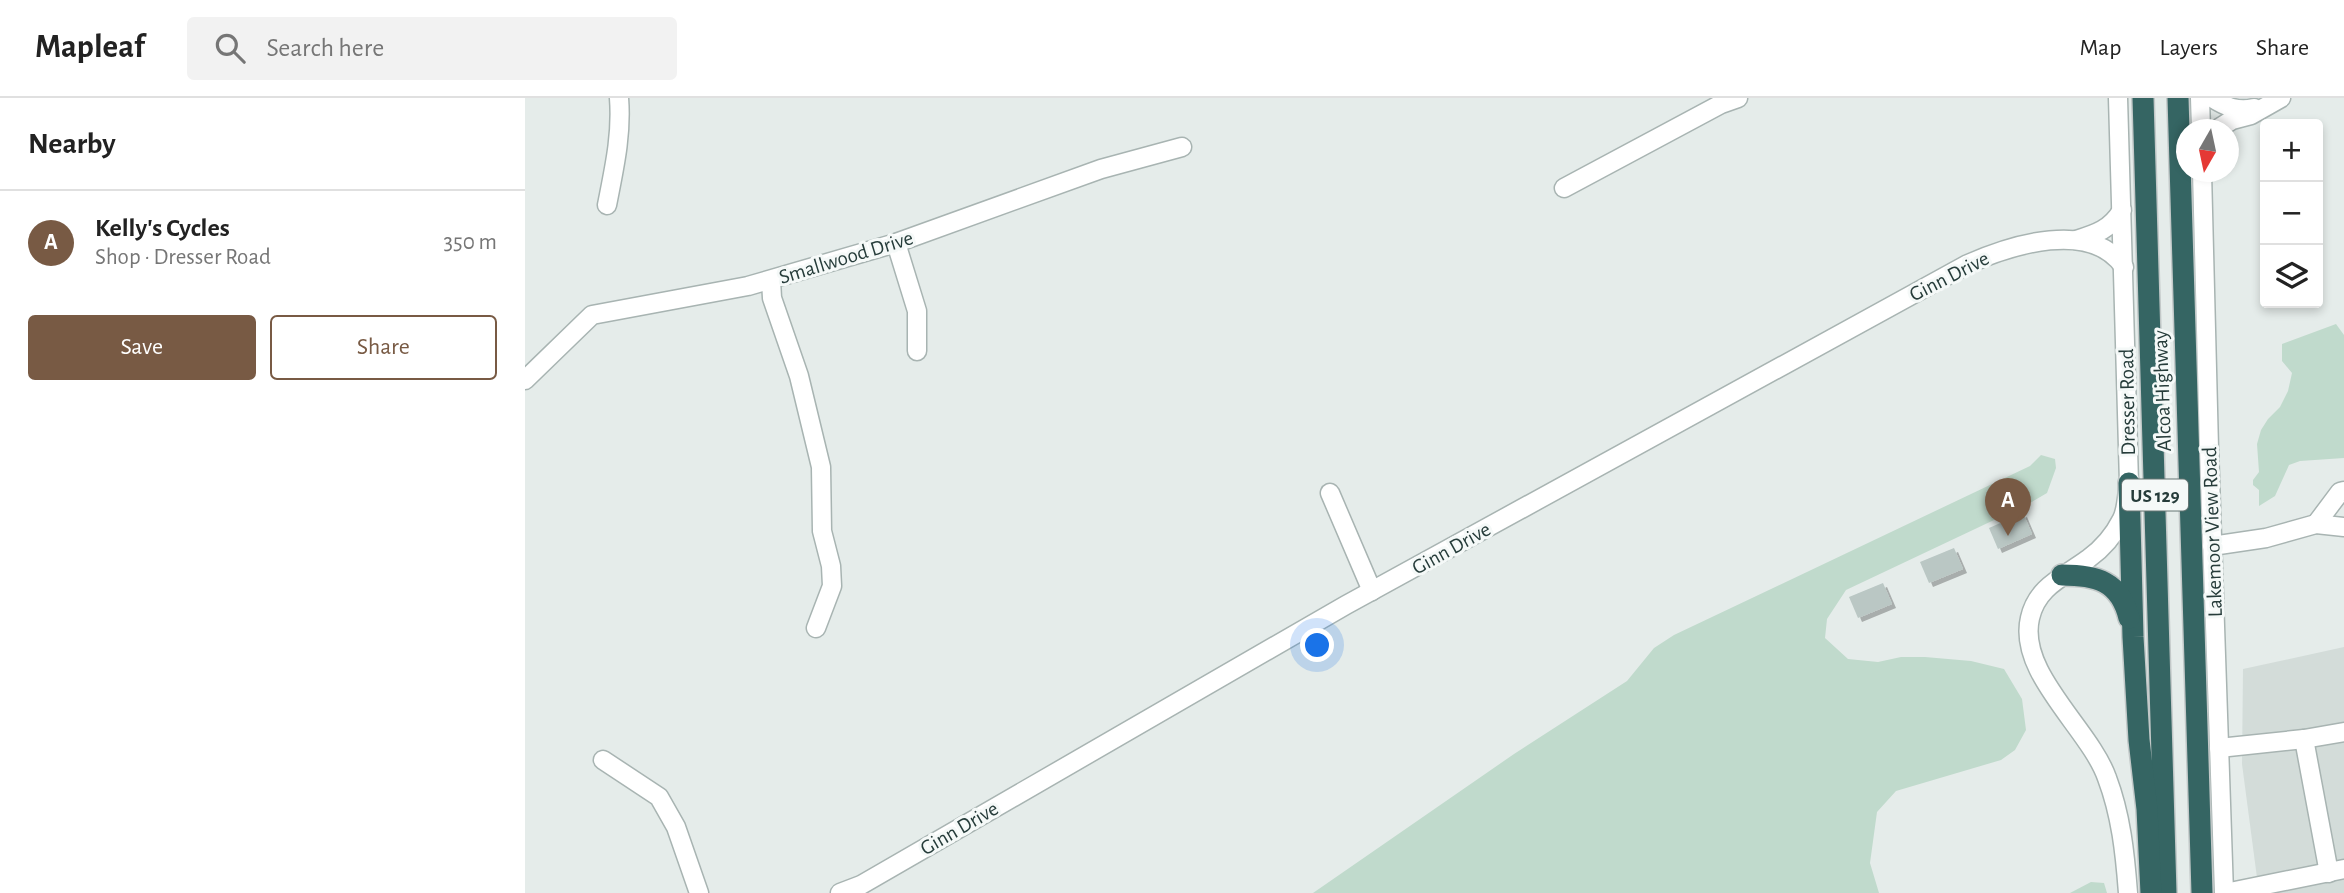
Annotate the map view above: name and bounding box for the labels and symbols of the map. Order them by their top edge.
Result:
north arrow [2176,119,2239,182]
street label: Smallwood Drive [777,227,916,288]
street label: Ginn Drive [1906,248,1992,305]
street label: Alcoa Highway [2150,330,2175,452]
street label: Dresser Road [2116,348,2139,456]
street label: Lakemoor View Road [2199,446,2226,618]
pin: A [1985,478,2031,536]
road number: US 129 [2122,480,2188,510]
street label: Ginn Drive [1408,518,1494,579]
your location [1300,628,1334,662]
street label: Ginn Drive [917,798,1002,859]

